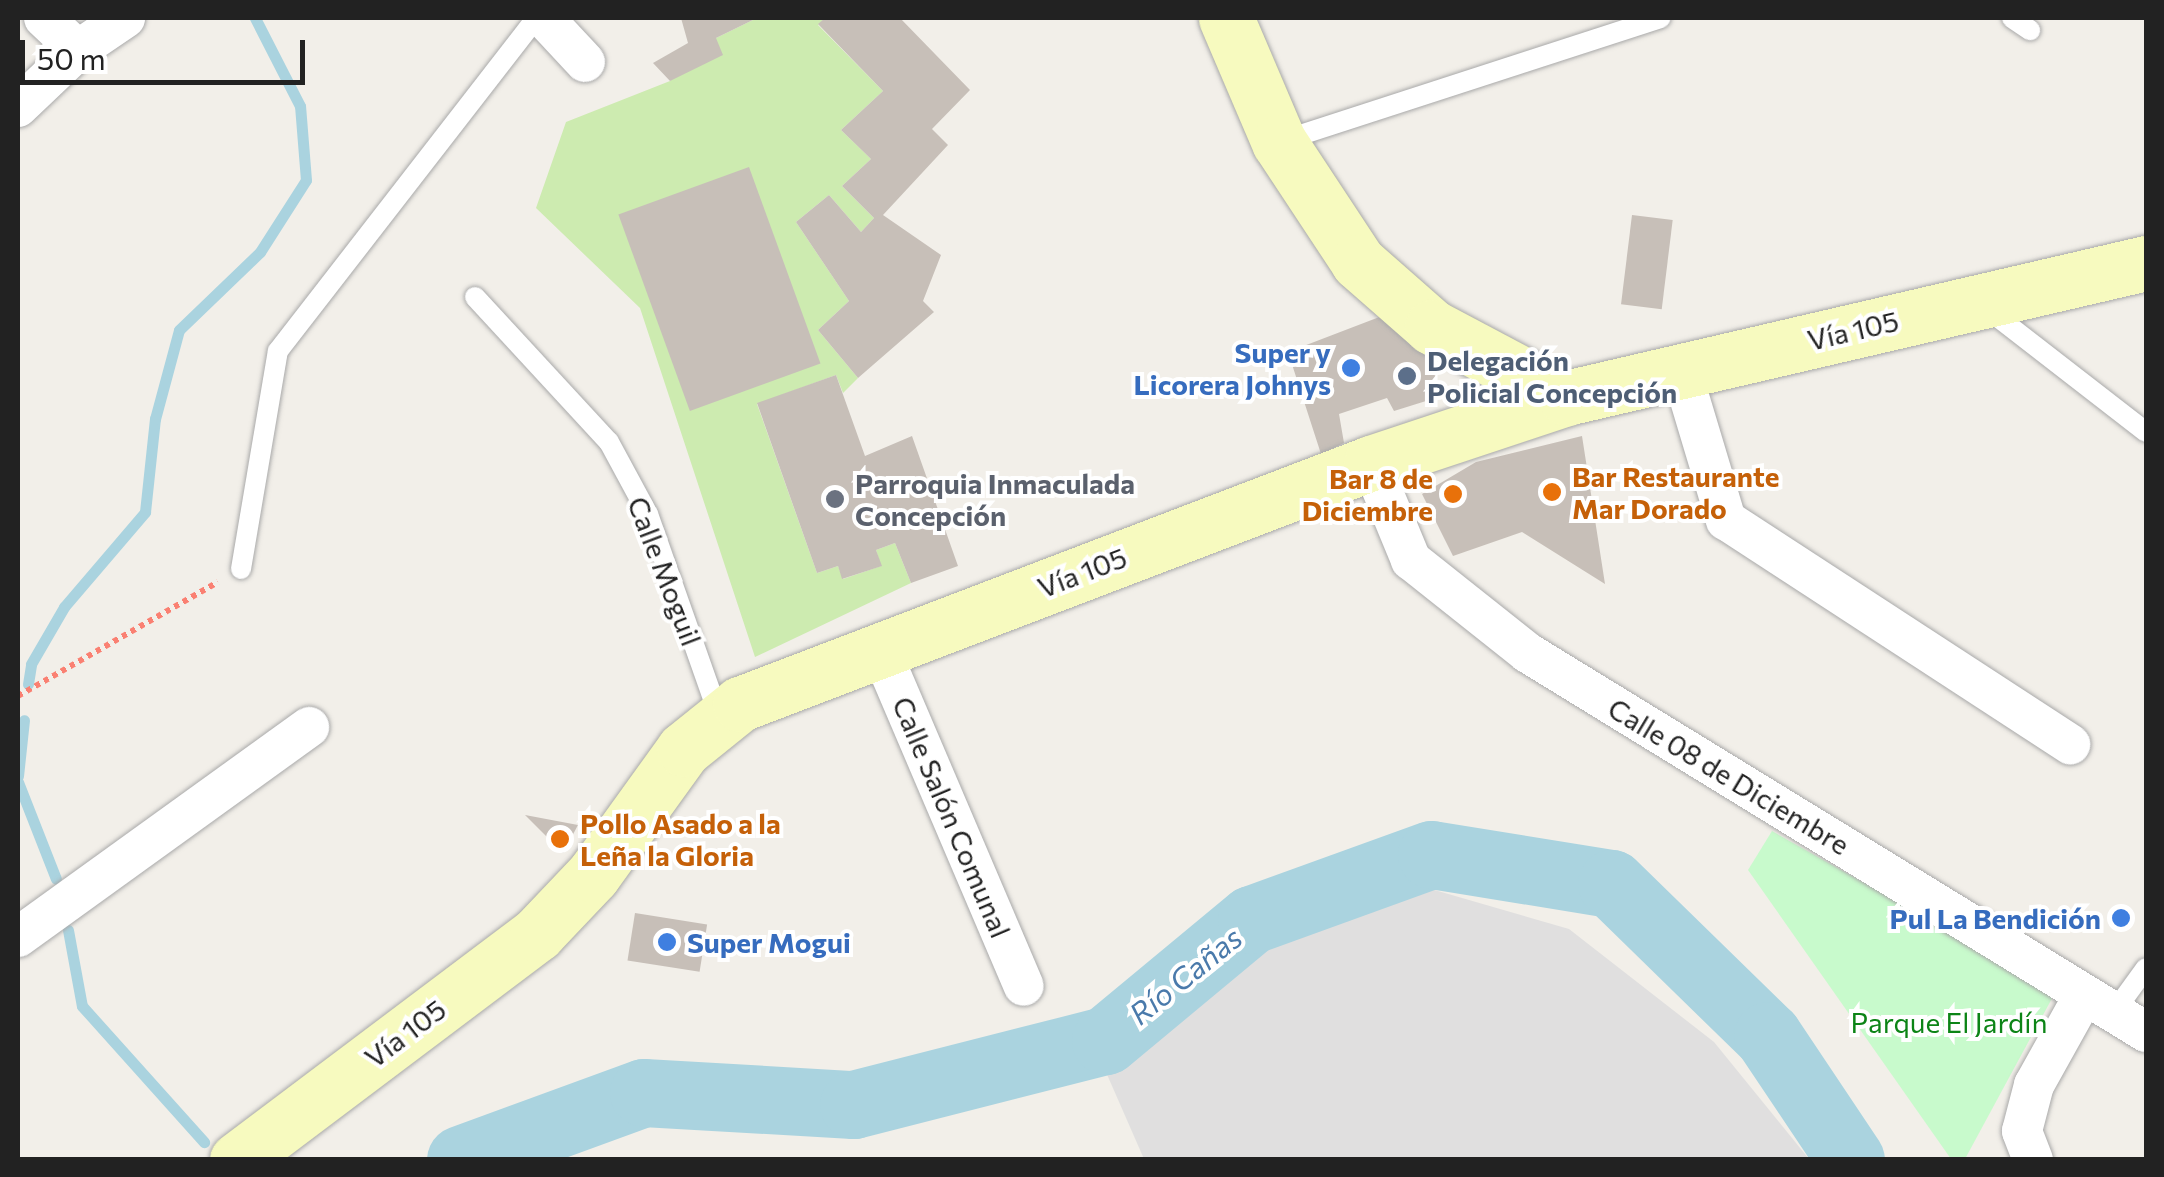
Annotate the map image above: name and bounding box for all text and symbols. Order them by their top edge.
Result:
scale bar [25,20,310,82]
text: 50 m [37,39,106,76]
street label: Vía 105 [1804,303,1902,357]
place label: Super y Licorera Johnys [1134,335,1331,401]
place label: Delegación Policial Concepción [1427,343,1677,409]
marker: Super y Licorera Johnys [1340,357,1362,379]
marker: Delegación Policial Concepción [1396,365,1418,387]
place label: Bar Restaurante Mar Dorado [1572,459,1779,525]
place label: Bar 8 de Diciembre [1302,461,1433,527]
place label: Parroquia Inmaculada Concepción [855,466,1135,532]
marker: Bar Restaurante Mar Dorado [1541,481,1563,503]
marker: Bar 8 de Diciembre [1442,483,1464,505]
marker: Parroquia Inmaculada Concepción [824,488,846,510]
street label: Calle Moguil [621,492,709,650]
street label: Vía 105 [1033,540,1131,604]
street label: Calle 08 de Diciembre [1602,691,1856,861]
street label: Calle Salón Comunal [886,692,1018,942]
place label: Pollo Asado a la Leña la Gloria [580,806,781,872]
marker: Pollo Asado a la Leña la Gloria [549,828,571,850]
place label: Pul La Bendición [1890,901,2101,935]
marker: Pul La Bendición [2110,907,2132,929]
water label: Río Cañas [1122,919,1248,1031]
place label: Super Mogui [687,925,851,959]
marker: Super Mogui [656,931,678,953]
street label: Vía 105 [358,992,452,1074]
park label: Parque El Jardín [1850,1005,2048,1039]

